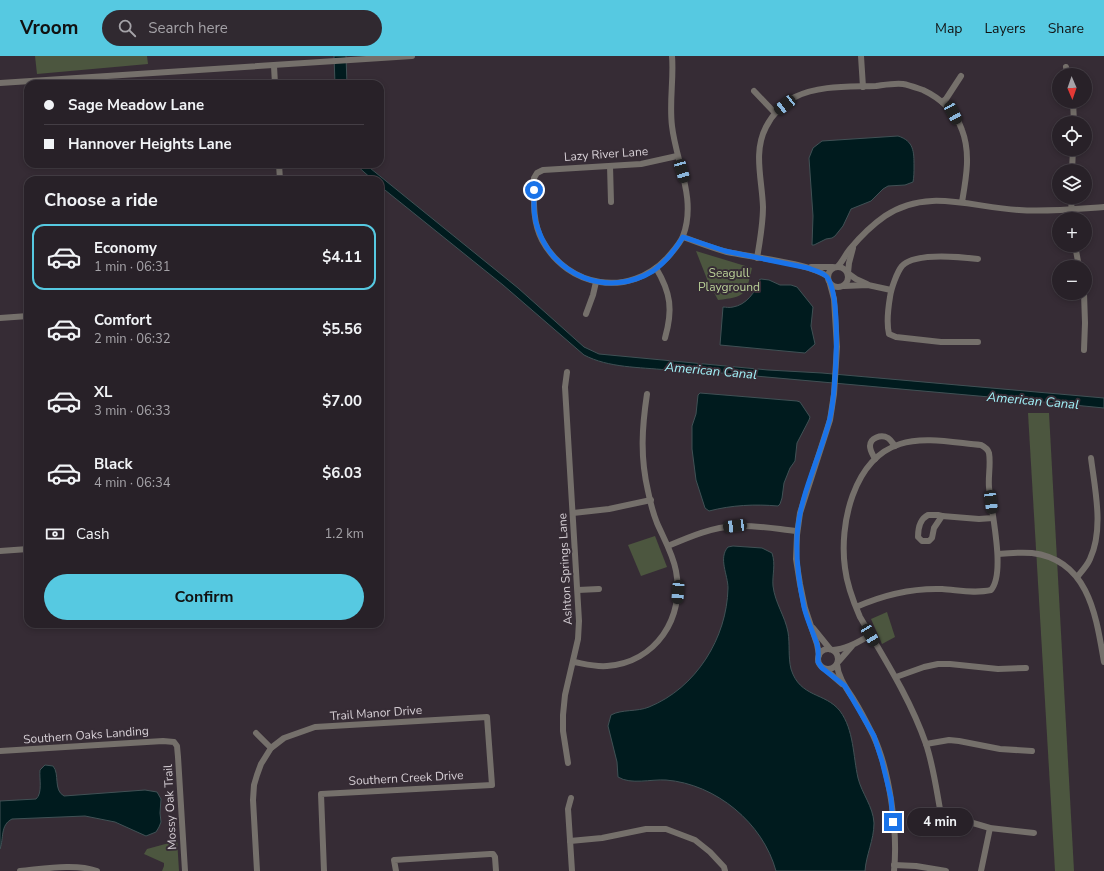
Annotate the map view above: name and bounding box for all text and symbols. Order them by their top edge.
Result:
search box [102,10,382,46]
text: Vroom [20,15,78,41]
icon: search [116,17,138,39]
text: Search here [148,18,228,38]
text: Map [935,19,962,38]
text: Layers [984,19,1026,38]
text: Share [1048,19,1084,38]
north arrow [1052,68,1092,108]
map controls [1052,68,1092,300]
car [772,93,798,117]
text: Sage Meadow Lane [68,95,204,115]
car [942,100,964,126]
button: locate [1052,116,1092,156]
text: Hannover Heights Lane [68,134,232,154]
street label: Lazy River Lane [563,143,649,165]
car [673,158,691,184]
button: layers [1052,164,1092,204]
route start [525,181,543,199]
text: Choose a ride [44,188,158,212]
button: + [1052,212,1092,252]
text: Economy [94,238,157,258]
icon: car [46,239,82,275]
text: $4.11 [322,247,362,267]
text: 1 min · 06:31 [94,258,170,276]
button: − [1052,260,1092,300]
park label: Seagull Playground [698,265,760,295]
text: Comfort [94,310,151,330]
icon: car [46,311,82,347]
text: $5.56 [322,319,362,339]
text: 2 min · 06:32 [94,330,170,348]
water label: American Canal [663,358,758,384]
text: XL [94,382,113,402]
icon: car [46,383,82,419]
water label: American Canal [985,388,1080,414]
text: $7.00 [322,391,362,411]
text: 3 min · 06:33 [94,402,170,420]
text: Black [94,454,132,474]
icon: car [46,455,82,491]
text: $6.03 [322,463,362,483]
text: 4 min · 06:34 [94,474,170,492]
car [984,489,998,515]
street label: Ashton Springs Lane [554,513,576,625]
car [722,519,748,533]
icon: cash [44,523,66,545]
text: Cash [76,524,110,544]
text: 1.2 km [324,525,364,543]
button: Confirm [44,574,364,620]
car [671,580,685,604]
car [859,622,881,648]
street label: Trail Manor Drive [329,702,423,724]
street label: Southern Oaks Landing [23,723,149,747]
street label: Mossy Oak Trail [160,763,180,850]
street label: Southern Creek Drive [348,767,464,789]
callout: 4 min [907,808,973,836]
route end [884,813,902,831]
text: 4 min [923,813,957,831]

